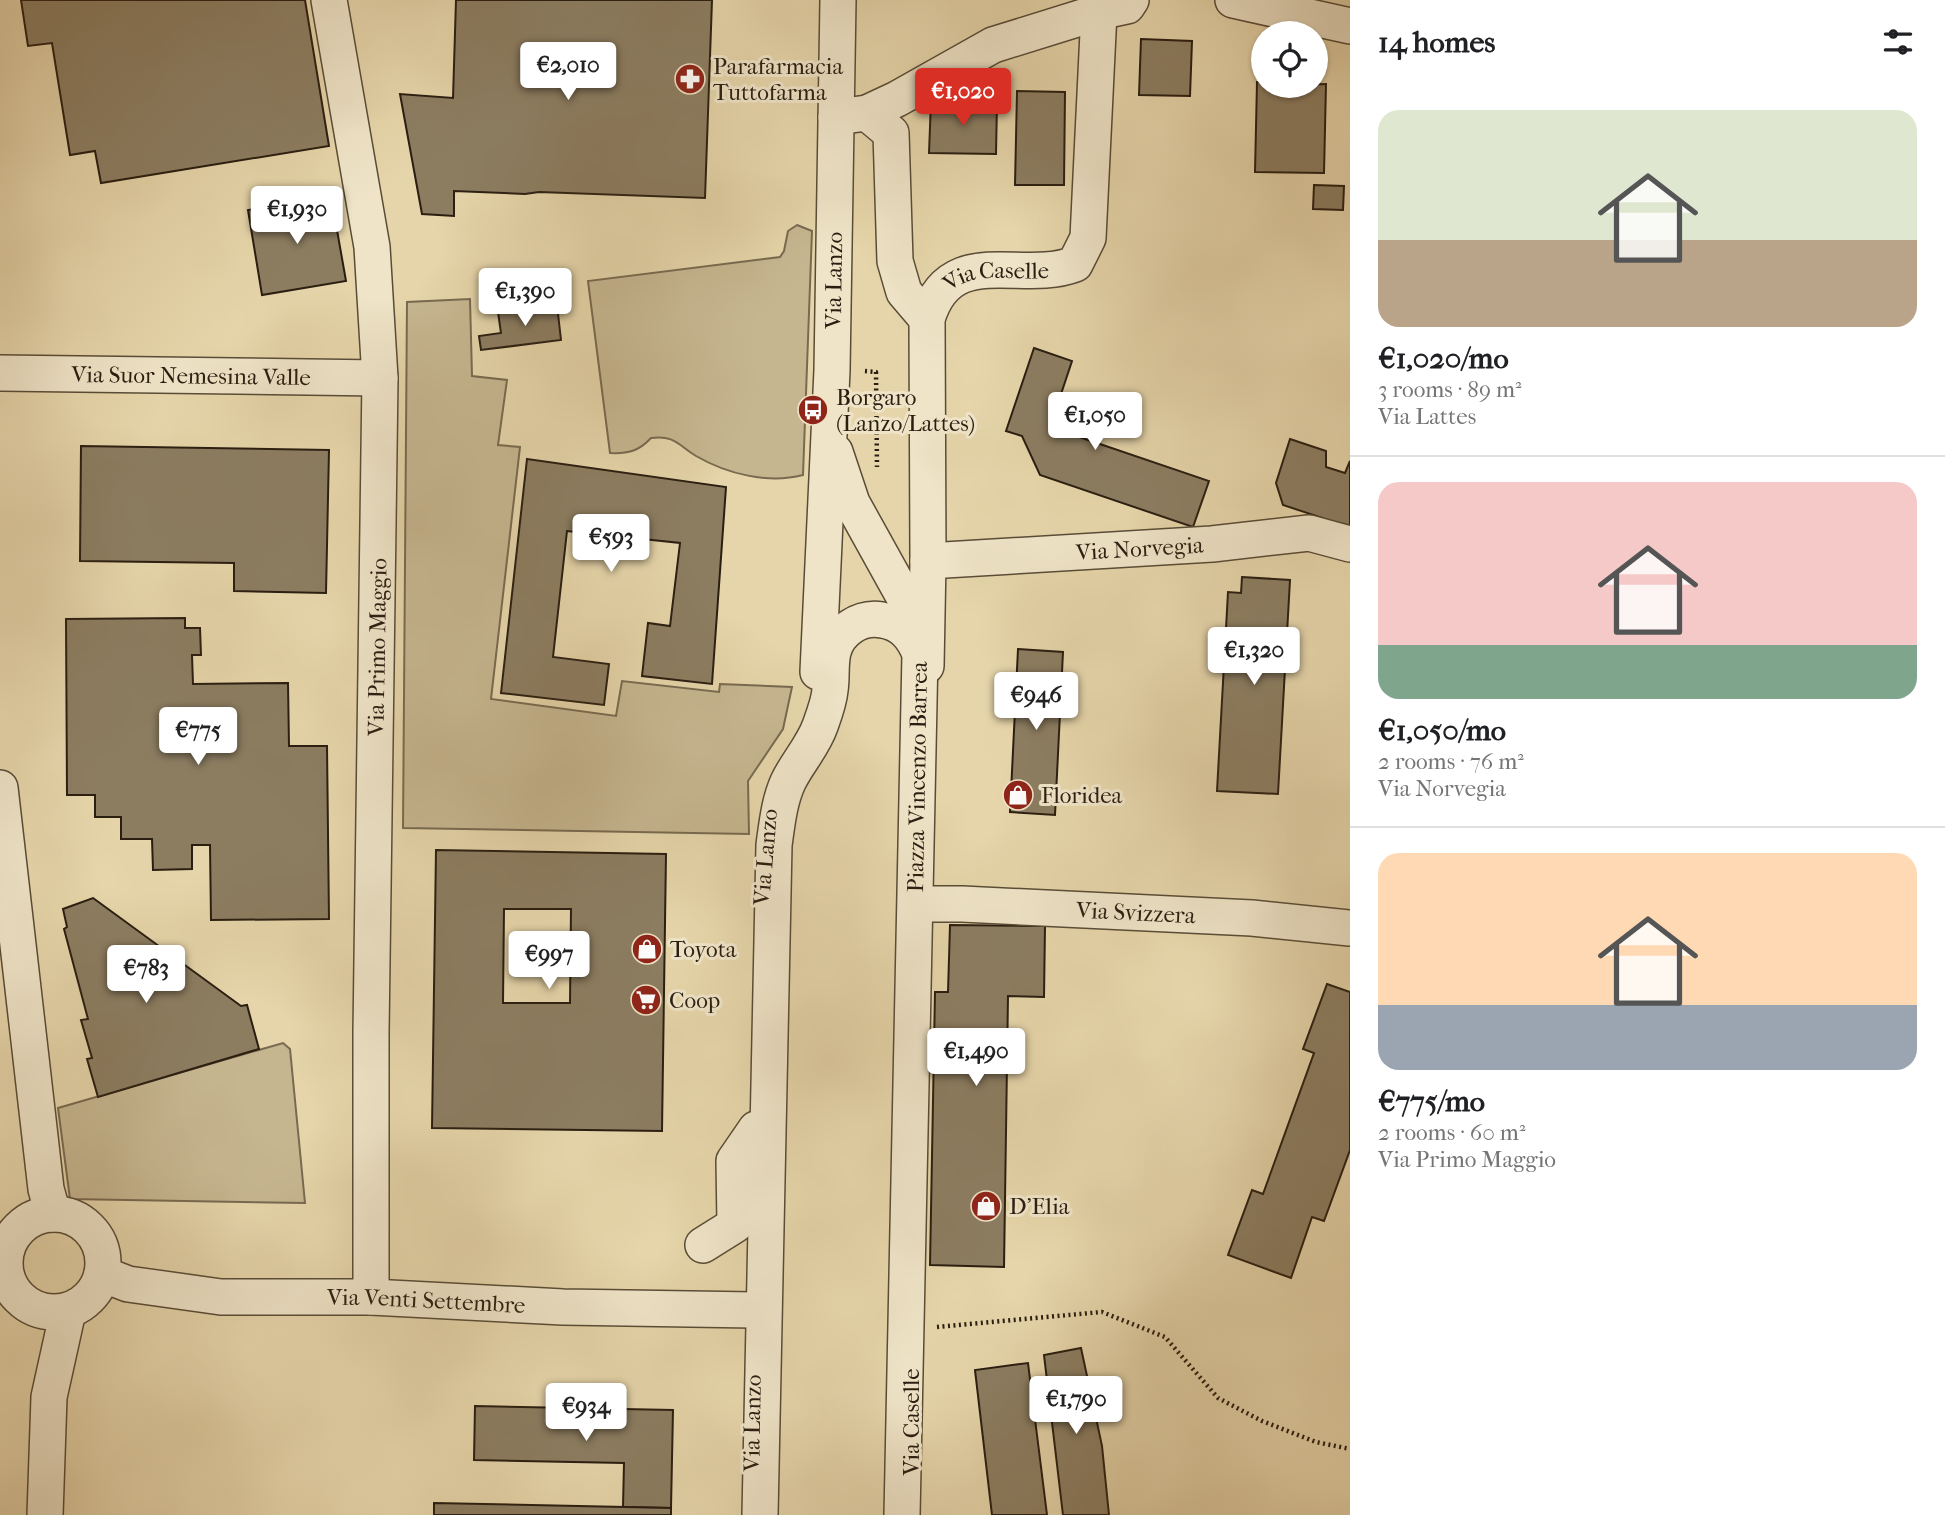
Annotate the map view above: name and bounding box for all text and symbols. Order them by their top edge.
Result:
map controls [1251,21,1328,98]
button: locate [1251,21,1328,98]
icon: filters [1879,23,1917,61]
text: 14 homes [1378,25,1495,60]
pin: €2,010 [511,42,625,102]
text: €2,010 [536,51,600,78]
place label: Parafarmacia Tuttofarma [713,53,843,106]
pharmacy icon: Parafarmacia Tuttofarma [673,62,707,96]
pin: €1,020 [906,68,1020,128]
text: €1,020 [931,77,995,104]
icon: home [1585,155,1711,281]
pin: €1,930 [240,187,354,246]
text: €1,930 [267,195,327,222]
street label: Via Lanzo [820,232,848,330]
street label: Via Caselle [937,257,1050,297]
pin: €1,390 [468,268,582,328]
text: €1,390 [495,277,555,304]
text: €1,020/mo [1378,341,1509,376]
street label: Via Suor Nemesina Valle [70,361,311,391]
text: 3 rooms · 89 m² [1378,376,1522,403]
place label: Borgaro (Lanzo/Lattes) [836,384,975,437]
pin: €1,050 [1038,392,1152,452]
bus stop icon: Borgaro (Lanzo/Lattes) [796,393,830,427]
text: €1,050 [1064,401,1126,428]
text: Via Lattes [1378,403,1476,430]
pin: €593 [570,514,652,574]
text: €593 [588,523,634,550]
icon: home [1585,527,1711,653]
street label: Via Norvegia [1074,532,1205,566]
street label: Via Primo Maggio [362,558,393,737]
pin: €1,320 [1197,628,1311,687]
text: €1,320 [1224,636,1284,663]
street label: Piazza Vincenzo Barrea [902,661,933,893]
pin: €946 [995,672,1077,732]
text: €946 [1010,681,1062,708]
pin: €775 [157,708,239,767]
text: €1,050/mo [1378,713,1506,748]
text: €775 [175,716,221,743]
text: 2 rooms · 76 m² [1378,748,1524,775]
text: Via Norvegia [1378,775,1506,802]
shop icon: Floridea [1001,778,1035,812]
place label: Floridea [1041,782,1123,809]
street label: Via Lanzo [748,808,783,908]
street label: Via Svizzera [1075,896,1196,929]
icon: home [1585,898,1711,1024]
pin: €997 [508,932,590,991]
shop icon: Toyota [630,932,664,966]
place label: Toyota [670,936,737,963]
text: €997 [525,940,573,967]
pin: €783 [105,946,187,1005]
text: €783 [123,954,169,981]
supermarket icon: Coop [629,983,663,1017]
place label: Coop [669,987,720,1014]
pin: €1,490 [919,1028,1033,1088]
text: €1,490 [943,1037,1009,1064]
text: €775/mo [1378,1084,1485,1119]
text: 2 rooms · 60 m² [1378,1119,1525,1146]
text: Via Primo Maggio [1378,1146,1556,1173]
shop icon: D'Elia [969,1189,1003,1223]
place label: D'Elia [1009,1193,1070,1220]
street label: Via Venti Settembre [326,1284,526,1319]
street label: Via Caselle [898,1368,925,1477]
street label: Via Lanzo [738,1374,767,1473]
pin: €1,790 [1019,1376,1133,1436]
pin: €934 [545,1384,627,1443]
text: €1,790 [1045,1385,1107,1412]
text: €934 [562,1392,610,1419]

